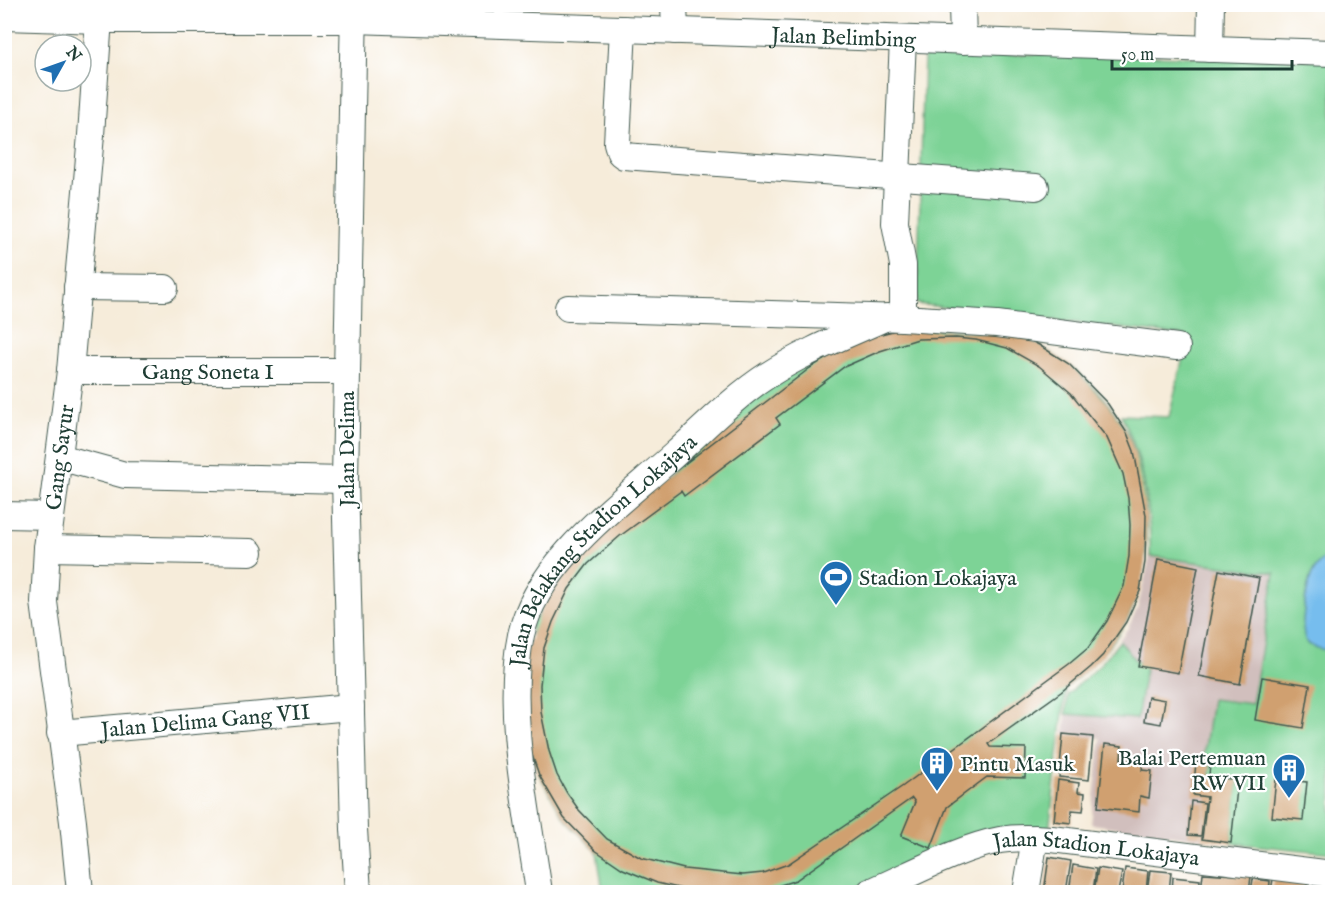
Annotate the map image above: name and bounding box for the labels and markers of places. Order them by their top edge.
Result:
sports icon: Stadion Lokajaya [818,559,854,606]
place label: Stadion Lokajaya [859,565,1017,593]
building icon: Pintu Masuk [919,745,955,792]
place label: Balai Pertemuan RW VII [1118,745,1266,798]
place label: Pintu Masuk [960,751,1075,779]
building icon: Balai Pertemuan RW VII [1271,752,1307,799]

